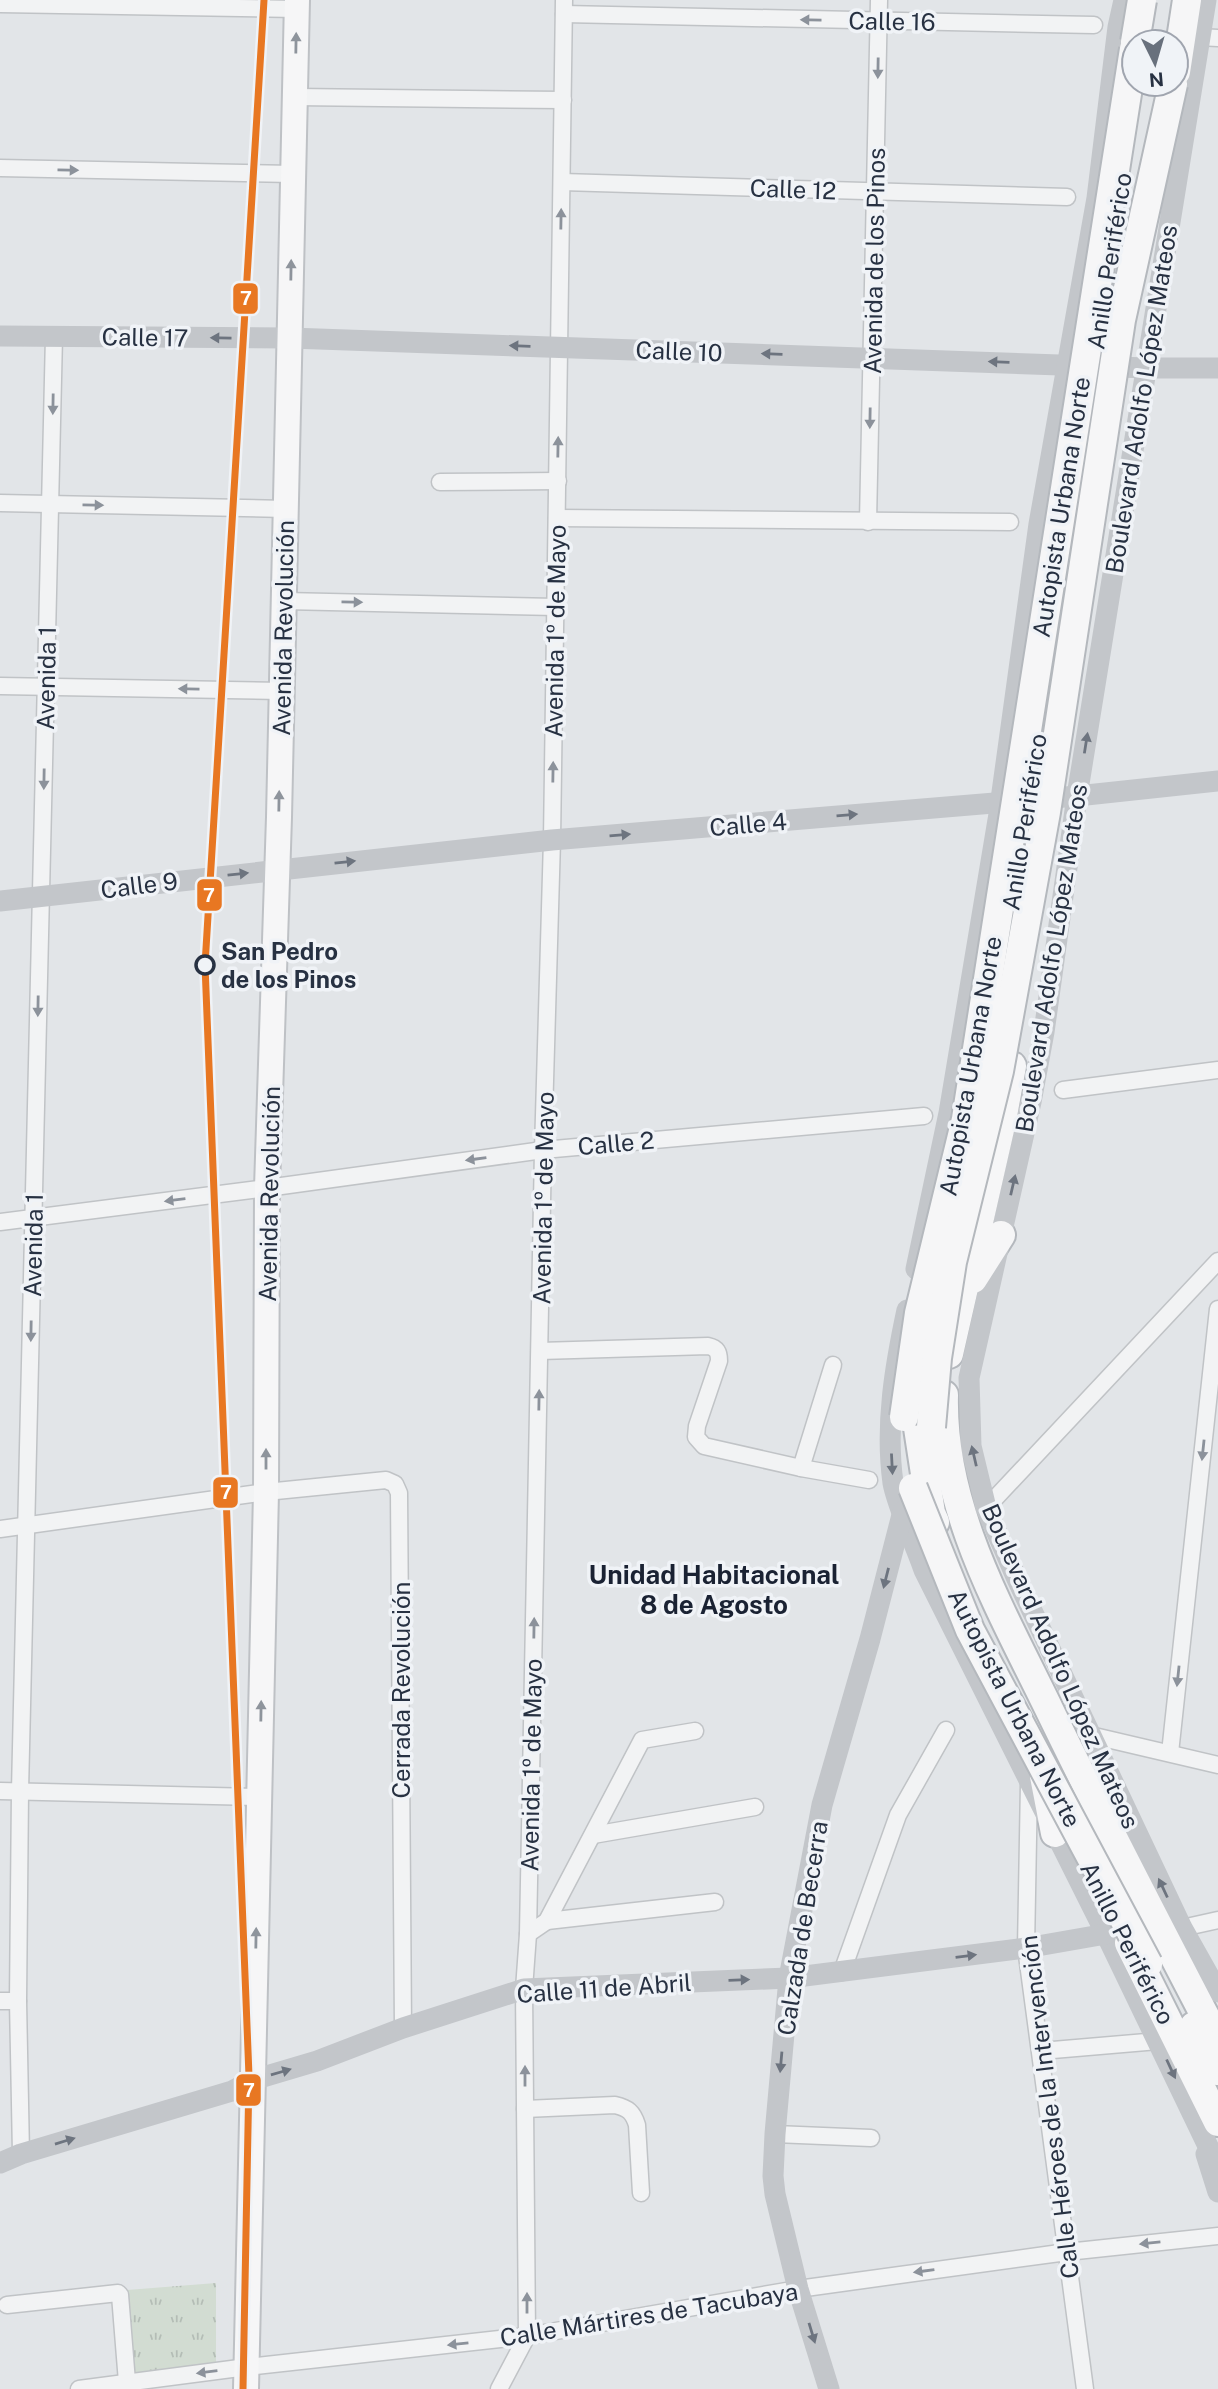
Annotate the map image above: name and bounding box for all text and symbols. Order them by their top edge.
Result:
street label: Calle 16 [848,6,936,36]
one-way arrow [799,14,821,25]
north arrow [1120,28,1190,98]
one-way arrow [291,31,302,53]
one-way arrow [872,57,884,79]
text: N [1148,68,1165,92]
street label: Avenida de los Pinos [858,148,890,374]
one-way arrow [57,164,79,175]
street label: Anillo Periférico [1081,171,1137,351]
street label: Calle 12 [749,173,837,205]
one-way arrow [555,208,567,230]
street label: Boulevard Adolfo López Mateos [1100,223,1182,575]
one-way arrow [286,259,297,281]
line badge: 7 [232,282,259,315]
text: 7 [240,287,252,309]
street label: Calle 17 [101,322,189,352]
one-way arrow [210,332,232,343]
street label: Calle 10 [635,335,723,367]
one-way arrow [509,340,531,351]
one-way arrow [761,349,783,360]
one-way arrow [988,356,1010,367]
street label: Autopista Urbana Norte [1027,375,1095,639]
one-way arrow [47,393,58,415]
one-way arrow [865,407,876,429]
one-way arrow [552,436,564,458]
one-way arrow [82,499,104,510]
street label: Avenida Revolución [267,520,299,736]
street label: Avenida 1º de Mayo [539,524,571,738]
one-way arrow [341,597,363,608]
street label: Avenida 1 [31,626,61,730]
one-way arrow [178,683,200,695]
street label: Anillo Periférico [996,732,1052,912]
one-way arrow [1081,732,1092,754]
one-way arrow [548,761,559,783]
one-way arrow [38,768,50,790]
street label: Boulevard Adolfo López Mateos [1010,782,1092,1134]
one-way arrow [273,790,285,812]
street label: Calle 4 [708,807,788,841]
one-way arrow [836,809,858,820]
one-way arrow [609,829,631,840]
one-way arrow [334,857,356,868]
street label: Calle 9 [99,866,179,904]
one-way arrow [227,868,249,879]
line badge: 7 [196,878,223,912]
text: 7 [203,884,215,906]
street label: Autopista Urbana Norte [933,934,1007,1198]
place label: San Pedro de los Pinos [221,937,356,993]
marker: San Pedro de los Pinos [195,955,215,975]
one-way arrow [33,995,44,1017]
street label: Avenida Revolución [253,1086,285,1302]
street label: Avenida 1º de Mayo [527,1091,559,1305]
street label: Calle 2 [577,1126,655,1160]
one-way arrow [465,1154,487,1165]
one-way arrow [1007,1174,1018,1196]
street label: Avenida 1 [18,1193,48,1297]
one-way arrow [164,1195,186,1206]
one-way arrow [25,1321,36,1343]
one-way arrow [533,1389,545,1411]
one-way arrow [1197,1439,1208,1461]
one-way arrow [968,1445,979,1467]
one-way arrow [260,1448,272,1470]
one-way arrow [887,1453,898,1475]
line badge: 7 [212,1476,239,1509]
text: 7 [220,1481,232,1503]
street label: Boulevard Adolfo López Mateos [977,1499,1145,1833]
district label: Unidad Habitacional 8 de Agosto [588,1559,840,1620]
one-way arrow [880,1567,891,1589]
street label: Cerrada Revolución [387,1582,415,1798]
street label: Autopista Urbana Norte [943,1584,1087,1832]
one-way arrow [528,1617,540,1639]
street label: Avenida 1º de Mayo [515,1658,547,1872]
one-way arrow [1172,1665,1183,1687]
one-way arrow [255,1700,267,1722]
street label: Calzada de Becerra [771,1819,833,2037]
street label: Anillo Periférico [1075,1857,1181,2029]
one-way arrow [1157,1878,1169,1898]
one-way arrow [250,1927,262,1949]
street label: Calle Héroes de la Intervención [1014,1934,1084,2280]
one-way arrow [955,1950,977,1961]
street label: Calle 11 de Abril [516,1968,692,2008]
one-way arrow [729,1974,751,1985]
one-way arrow [775,2051,786,2073]
one-way arrow [1165,2059,1177,2079]
one-way arrow [519,2064,531,2086]
one-way arrow [271,2066,292,2076]
line badge: 7 [235,2073,262,2107]
text: 7 [243,2079,255,2101]
one-way arrow [54,2135,75,2145]
one-way arrow [1139,2238,1161,2249]
one-way arrow [913,2266,935,2277]
street label: Calle Mártires de Tacubaya [498,2277,800,2351]
one-way arrow [521,2292,532,2314]
one-way arrow [807,2323,817,2344]
one-way arrow [446,2338,468,2349]
one-way arrow [196,2367,218,2378]

